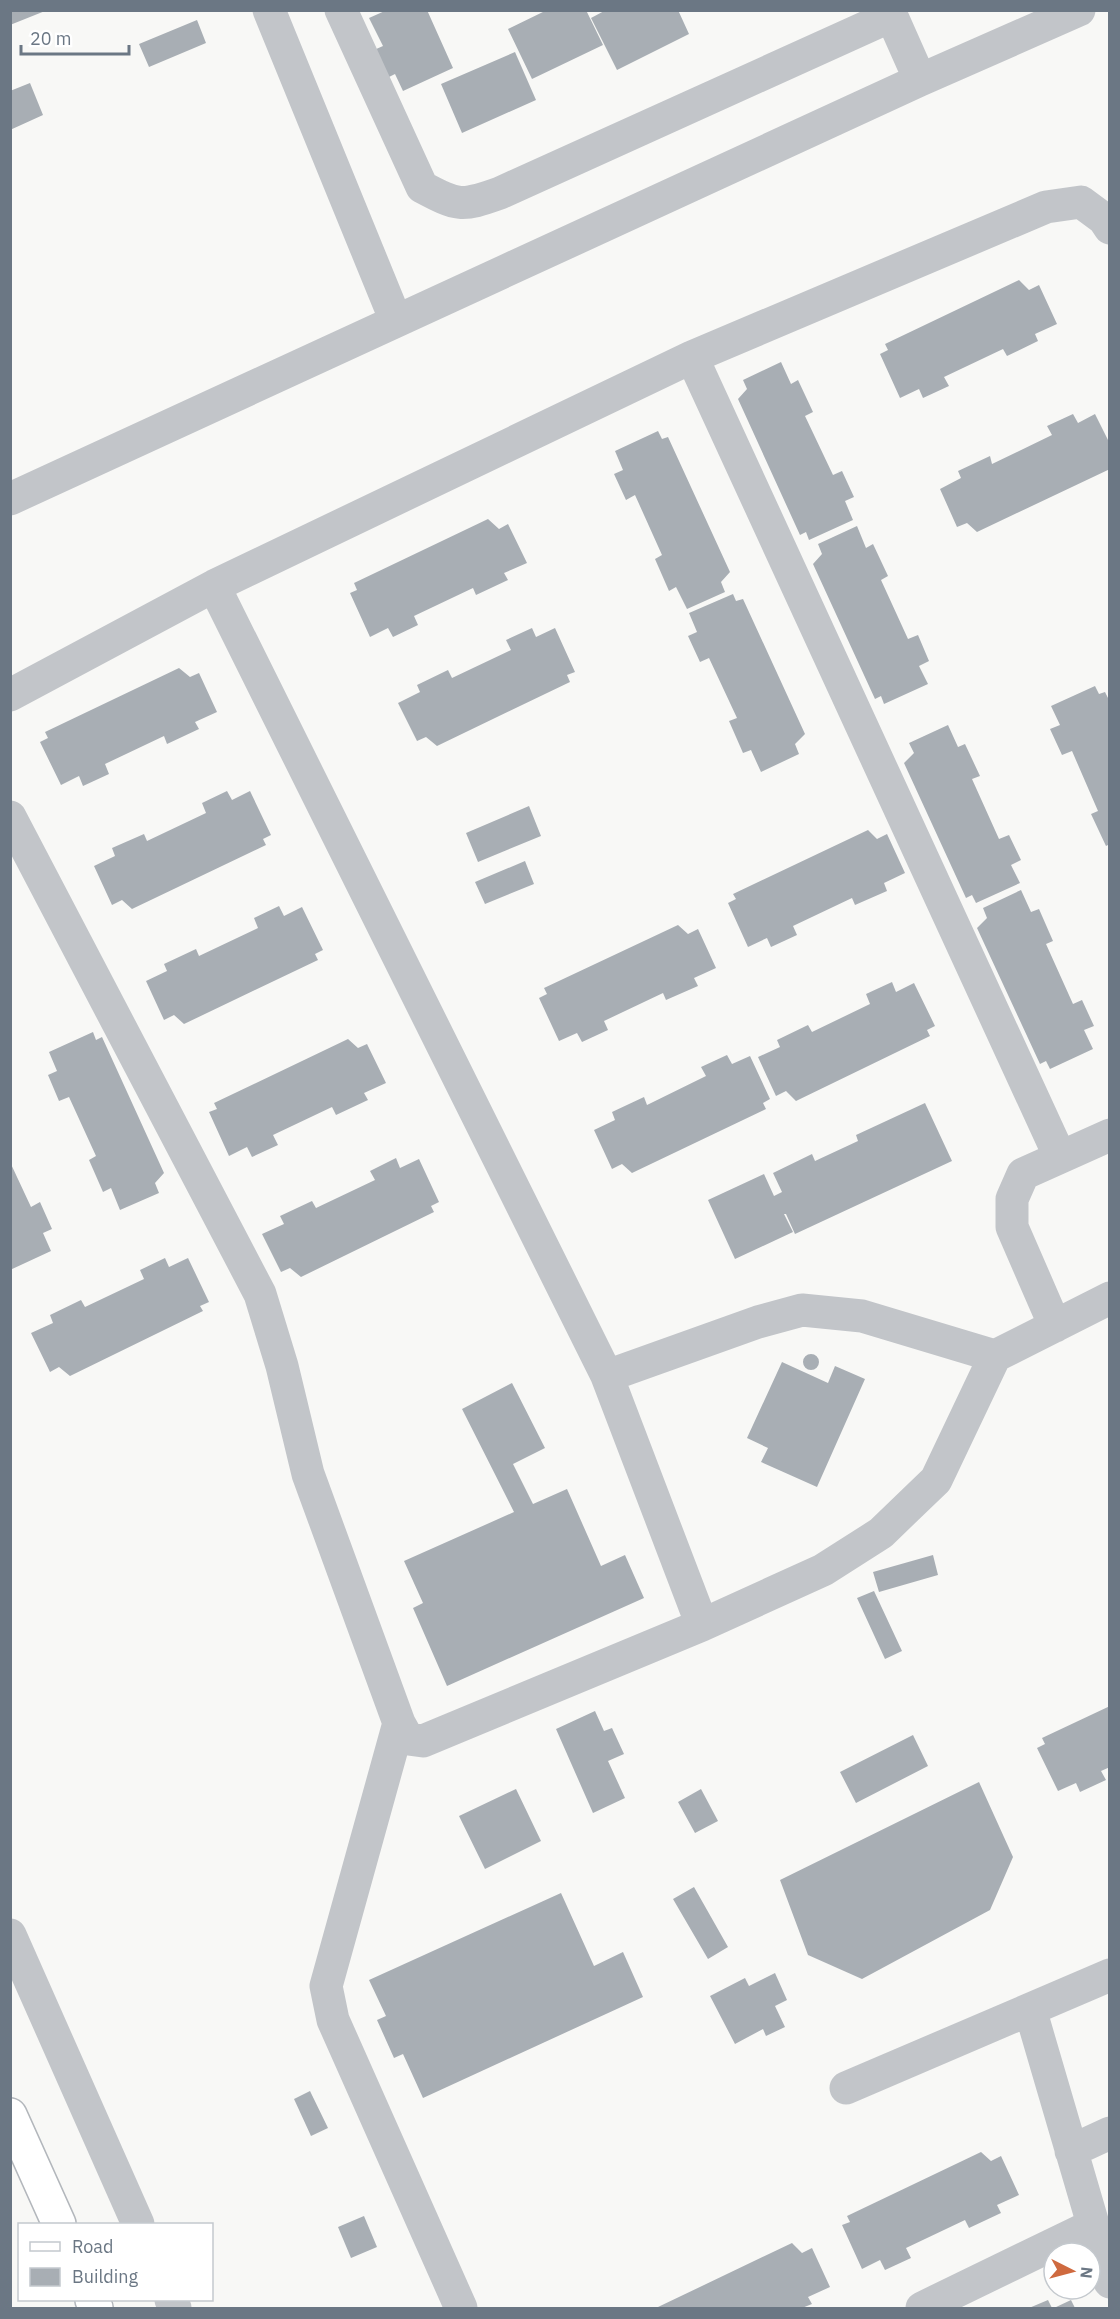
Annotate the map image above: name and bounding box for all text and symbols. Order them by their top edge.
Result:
scale bar [21,18,129,56]
text: 20 m [30,27,72,50]
legend [18,2223,213,2301]
text: Road [72,2235,113,2258]
north arrow [1042,2241,1102,2301]
text: Building [72,2265,139,2288]
text: N [1076,2266,1097,2279]

